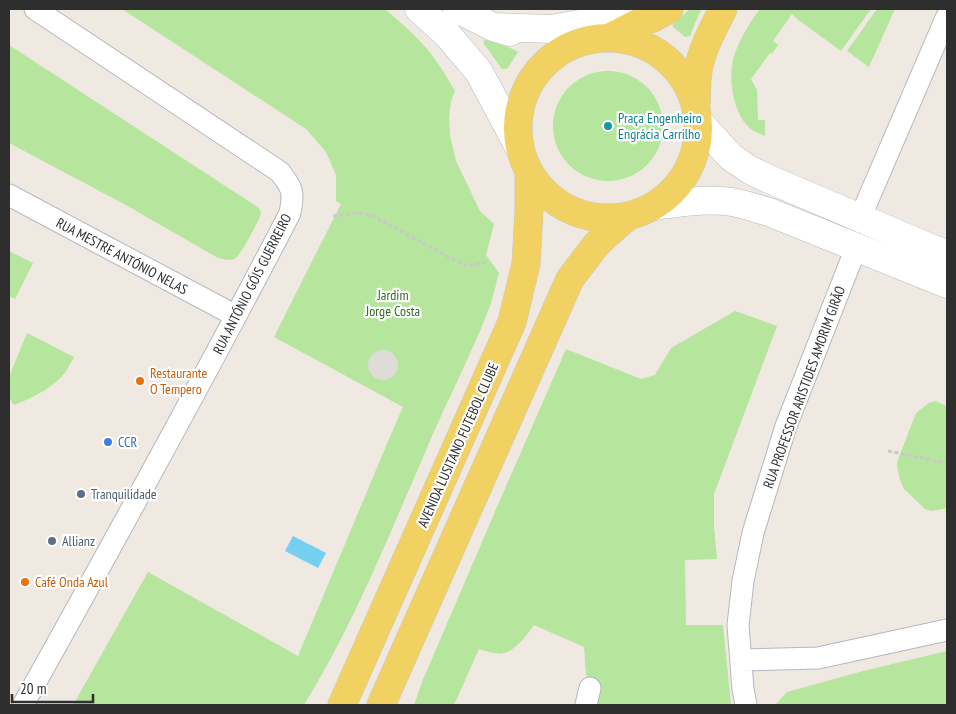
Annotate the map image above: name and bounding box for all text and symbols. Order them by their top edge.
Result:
place label: Praça Engenheiro Engrácia Carrilho [618,109,702,143]
marker: Praça Engenheiro Engrácia Carrilho [602,120,614,132]
street label: RUA ANTÓNIO GÓIS GUERREIRO [209,210,295,357]
street label: RUA MESTRE ANTÓNIO NELAS [53,214,191,298]
street label: RUA PROFESSOR ARISTIDES AMORIM GIRÃO [759,283,849,491]
park label: Jardim Jorge Costa [365,286,420,320]
street label: AVENIDA LUSITANO FUTEBOL CLUBE [414,360,502,530]
place label: Restaurante O Tempero [150,364,208,398]
marker: Restaurante O Tempero [134,375,146,387]
place label: CCR [118,433,138,451]
marker: CCR [102,436,114,448]
place label: Tranquilidade [91,485,157,503]
marker: Tranquilidade [75,488,87,500]
place label: Allianz [62,532,95,550]
marker: Allianz [46,535,58,547]
place label: Café Onda Azul [35,573,109,591]
marker: Café Onda Azul [19,576,31,588]
scale bar [12,672,94,704]
text: 20 m [20,679,46,698]

